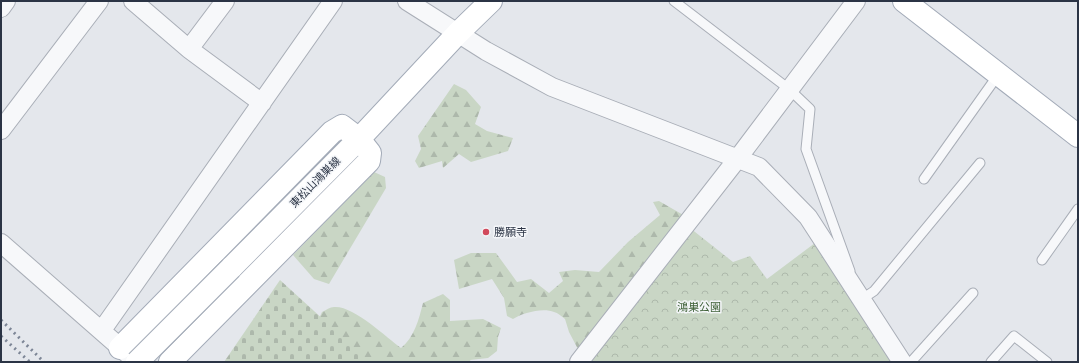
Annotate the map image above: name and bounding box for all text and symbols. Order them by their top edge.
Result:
street label: 東松山鴻巣線 [287,154,343,210]
place label: 勝願寺 [494,225,527,239]
marker: 勝願寺 [481,227,491,237]
park label: 鴻巣公園 [677,300,721,314]

